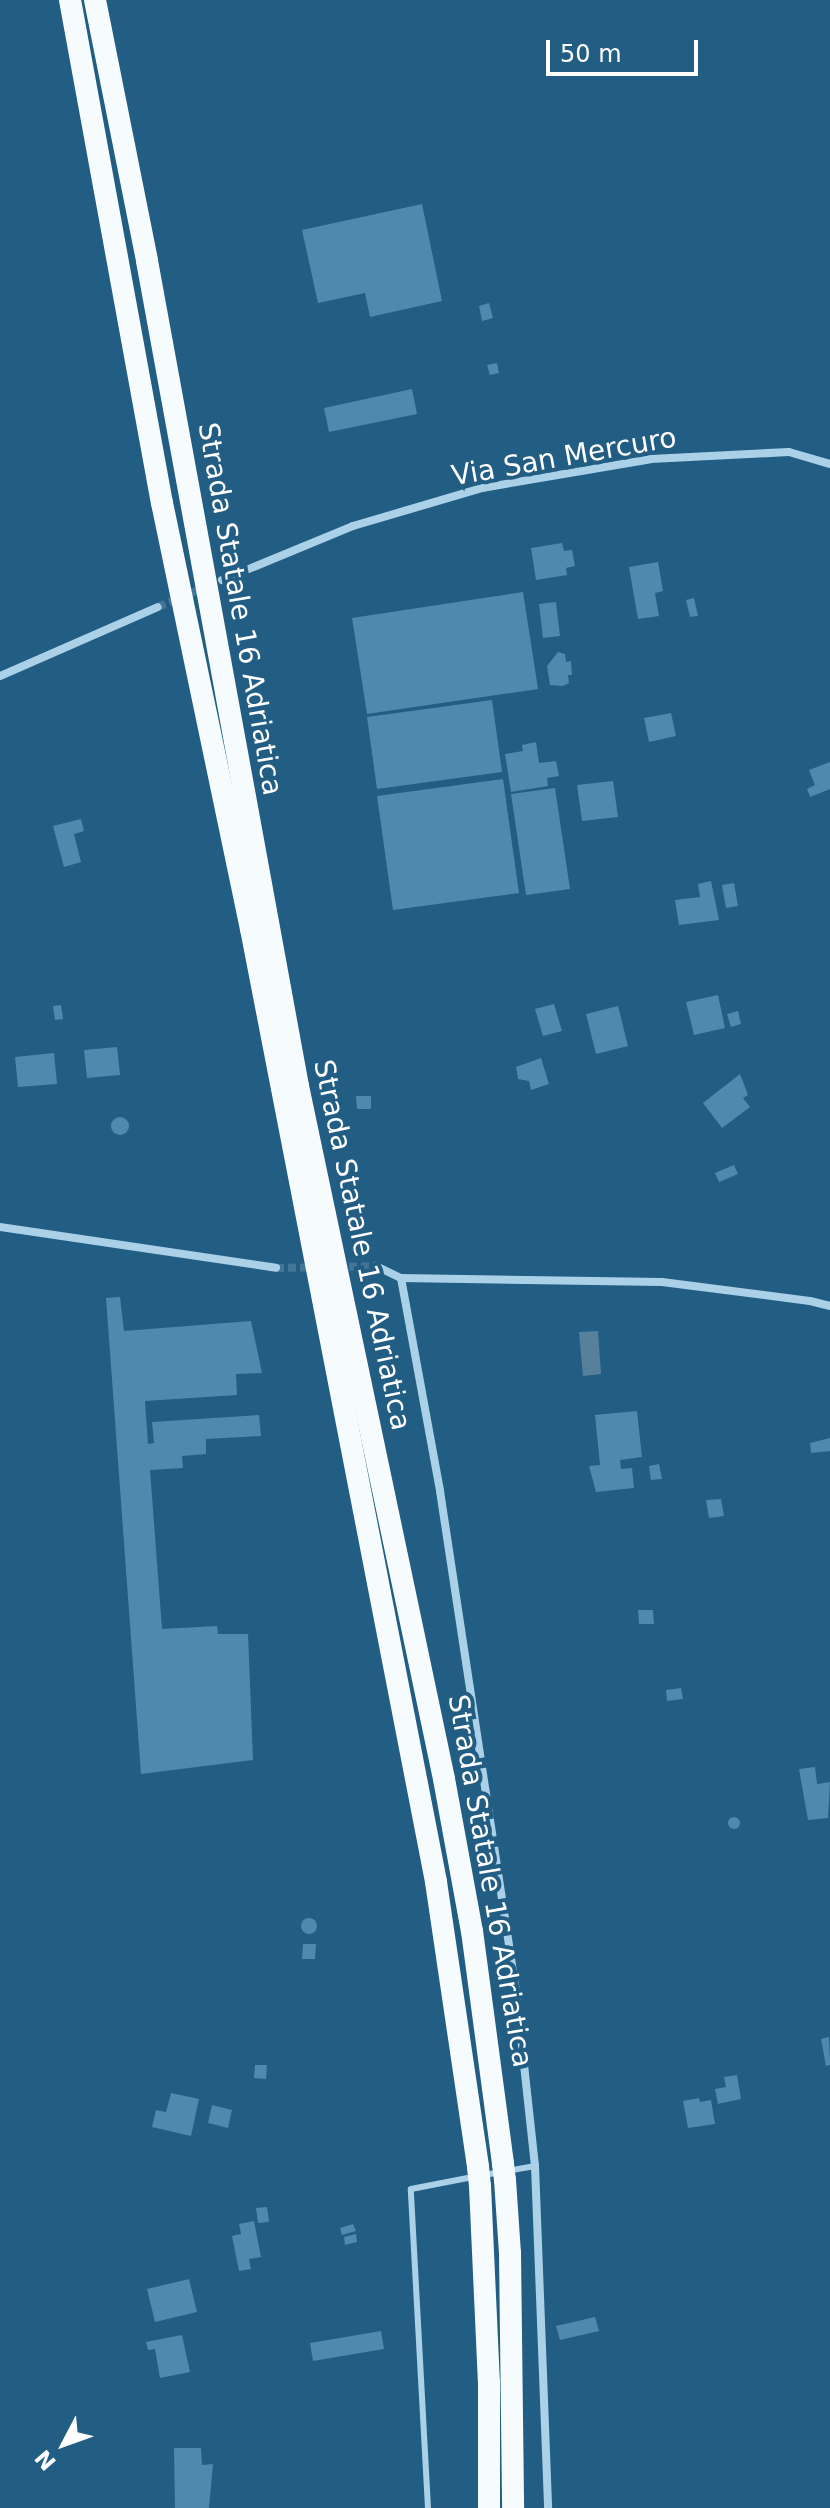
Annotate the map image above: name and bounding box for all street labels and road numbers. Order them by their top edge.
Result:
street label: Strada Statale 16 Adriatica [191,420,289,798]
street label: Via San Mercuro [449,421,679,493]
street label: Strada Statale 16 Adriatica [306,1057,418,1433]
street label: Strada Statale 16 Adriatica [441,1692,539,2070]

